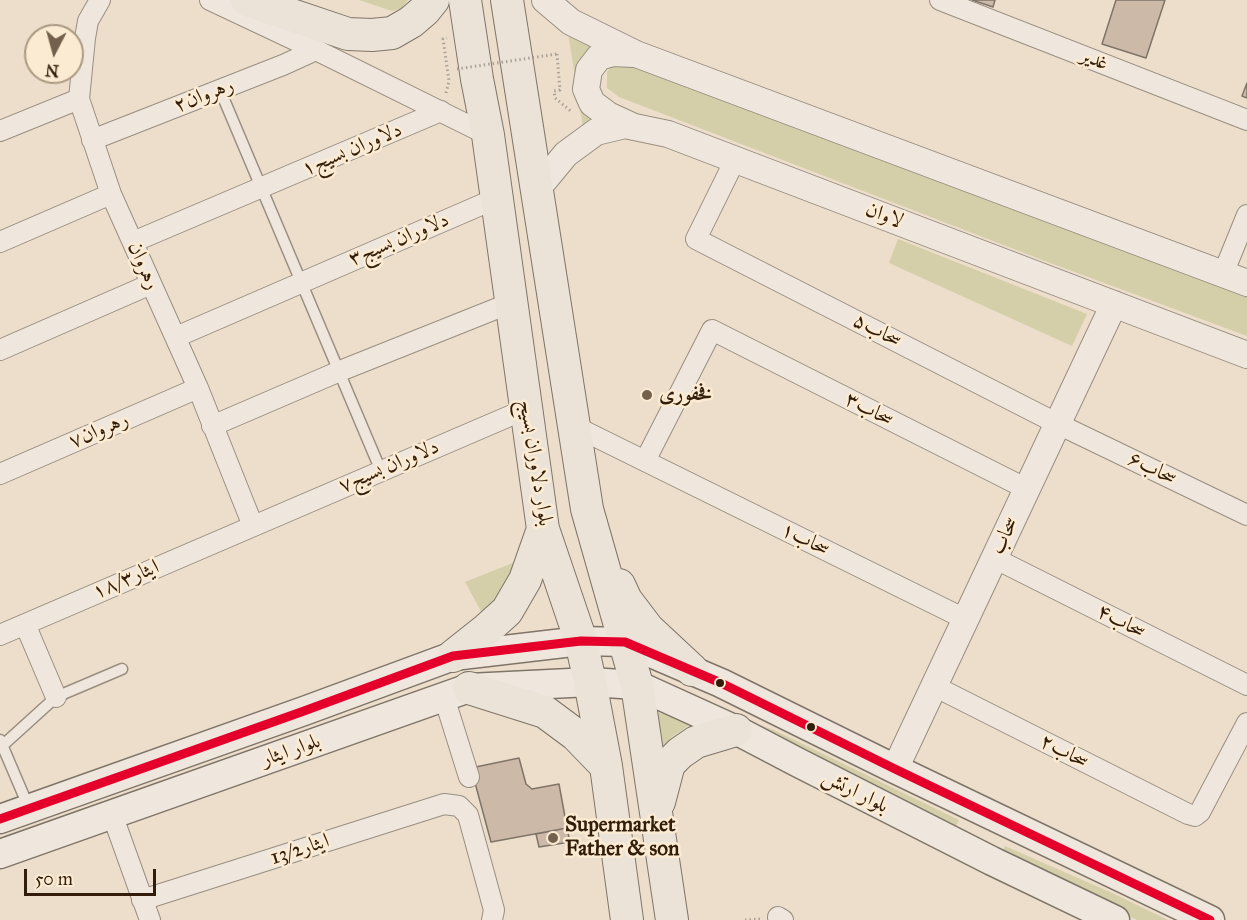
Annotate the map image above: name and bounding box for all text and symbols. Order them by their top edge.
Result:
north arrow [24,24,84,84]
street label: غدیر [1076,43,1112,77]
text: N [45,60,60,81]
street label: رهروان۲ [170,73,238,119]
street label: دلاوران بسیج۱ [298,118,406,182]
street label: لاوان [862,197,906,235]
street label: دلاوران بسیج۳ [345,208,453,272]
street label: رهروان [121,238,165,294]
street label: ۵سحاب [848,308,906,354]
place label: فخفوری [659,382,712,408]
street label: ۳سحاب [840,387,898,433]
marker: فخفوری [640,388,654,402]
street label: بلوار دلاوران بسیج [513,398,557,528]
street label: رهروان۷ [65,407,133,455]
street label: دلاوران بسیج۷ [335,435,443,499]
street label: ۶سحاب [1123,446,1181,492]
street label: سحاب [985,513,1025,559]
street label: ۱سحاب [776,517,834,563]
street label: ایثار۱۸/۳ [89,555,163,605]
street label: ۴سحاب [1092,599,1150,645]
unlabelled marker [714,677,726,689]
unlabelled marker [805,721,817,733]
street label: بلوار ایثار [258,729,324,773]
street label: ۲سحاب [1035,729,1093,775]
street label: بلوار ارتش [818,765,892,819]
place label: Supermarket Father & son [565,813,679,863]
street label: ایثار13/2 [267,829,333,871]
marker: Supermarket Father & son [546,831,560,845]
scale bar [27,857,159,895]
text: 50 m [35,868,73,890]

